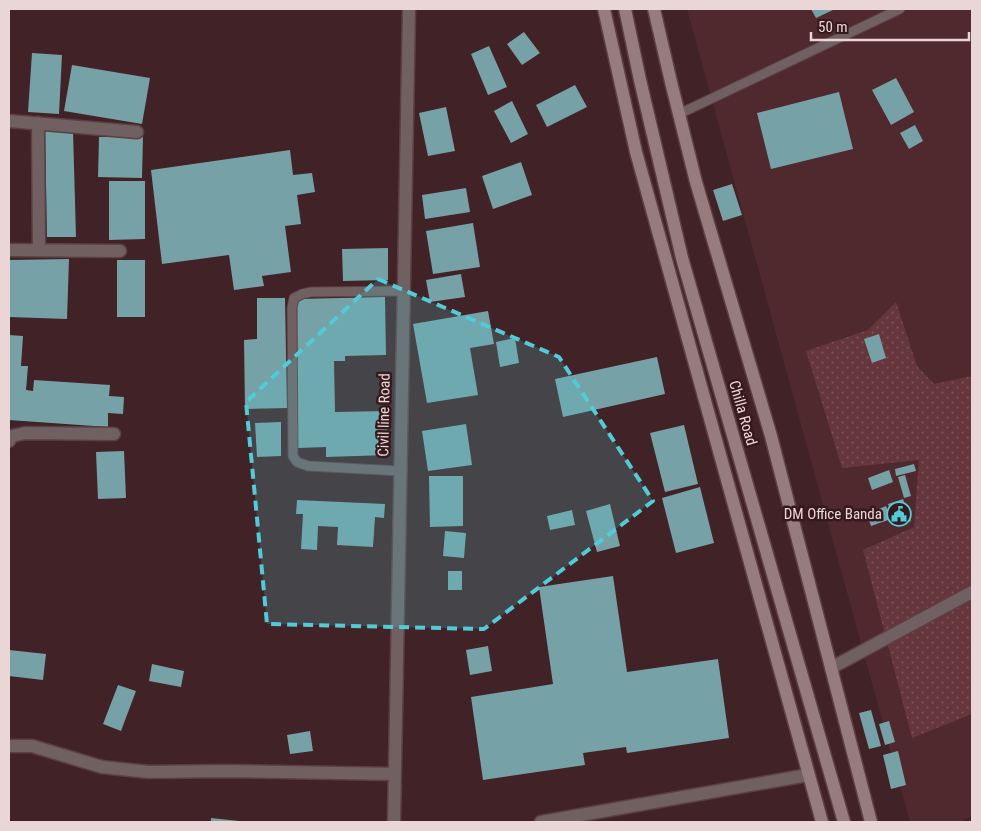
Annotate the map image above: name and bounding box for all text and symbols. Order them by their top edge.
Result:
scale bar [811,10,968,42]
text: 50 m [818,18,848,36]
street label: Civil line Road [374,373,394,457]
street label: Chilla Road [725,378,761,448]
public building icon: DM Office Banda [886,501,912,527]
place label: DM Office Banda [784,505,882,523]

